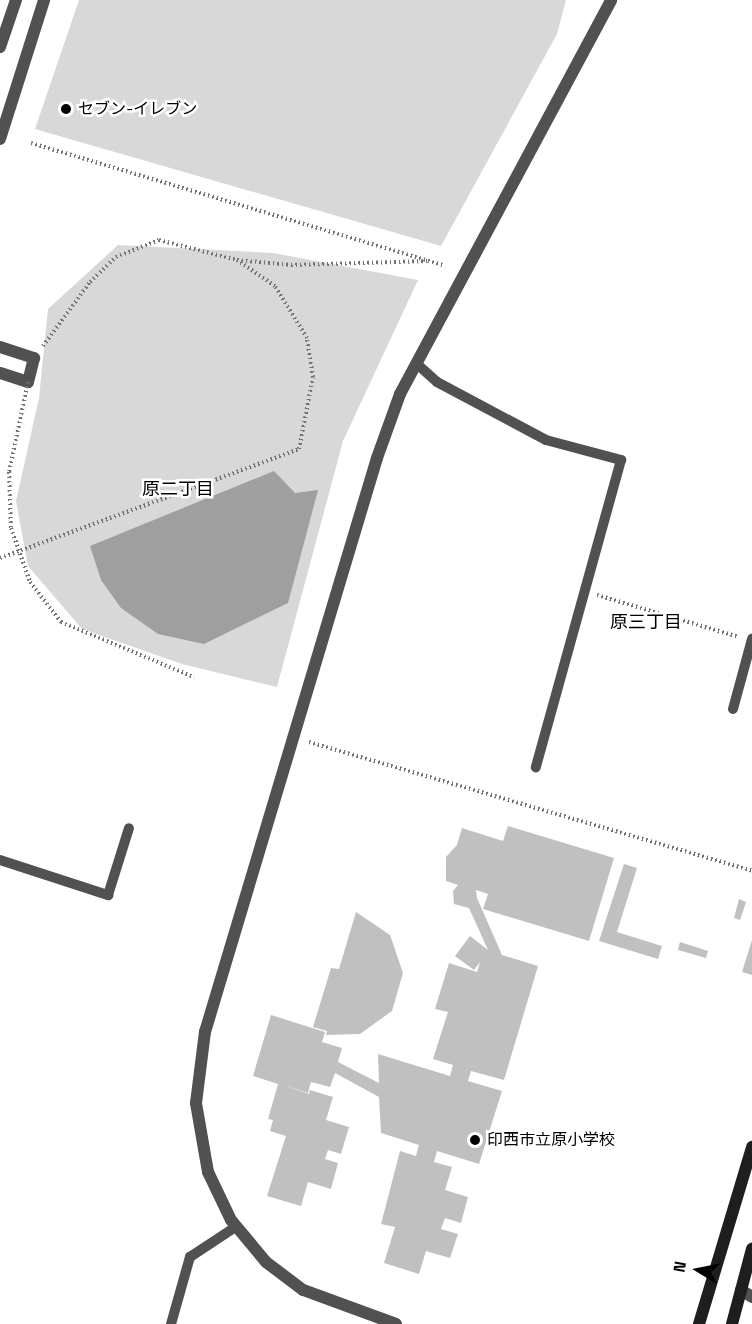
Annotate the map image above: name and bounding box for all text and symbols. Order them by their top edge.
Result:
place label: セブン-イレブン [78,99,197,119]
marker: セブン-イレブン [59,102,73,116]
district label: 原二丁目 [142,478,214,500]
district label: 原三丁目 [610,611,682,633]
place label: 印西市立原小学校 [487,1130,615,1150]
marker: 印西市立原小学校 [468,1133,482,1147]
north arrow [668,1240,728,1300]
text: N [669,1260,691,1274]

